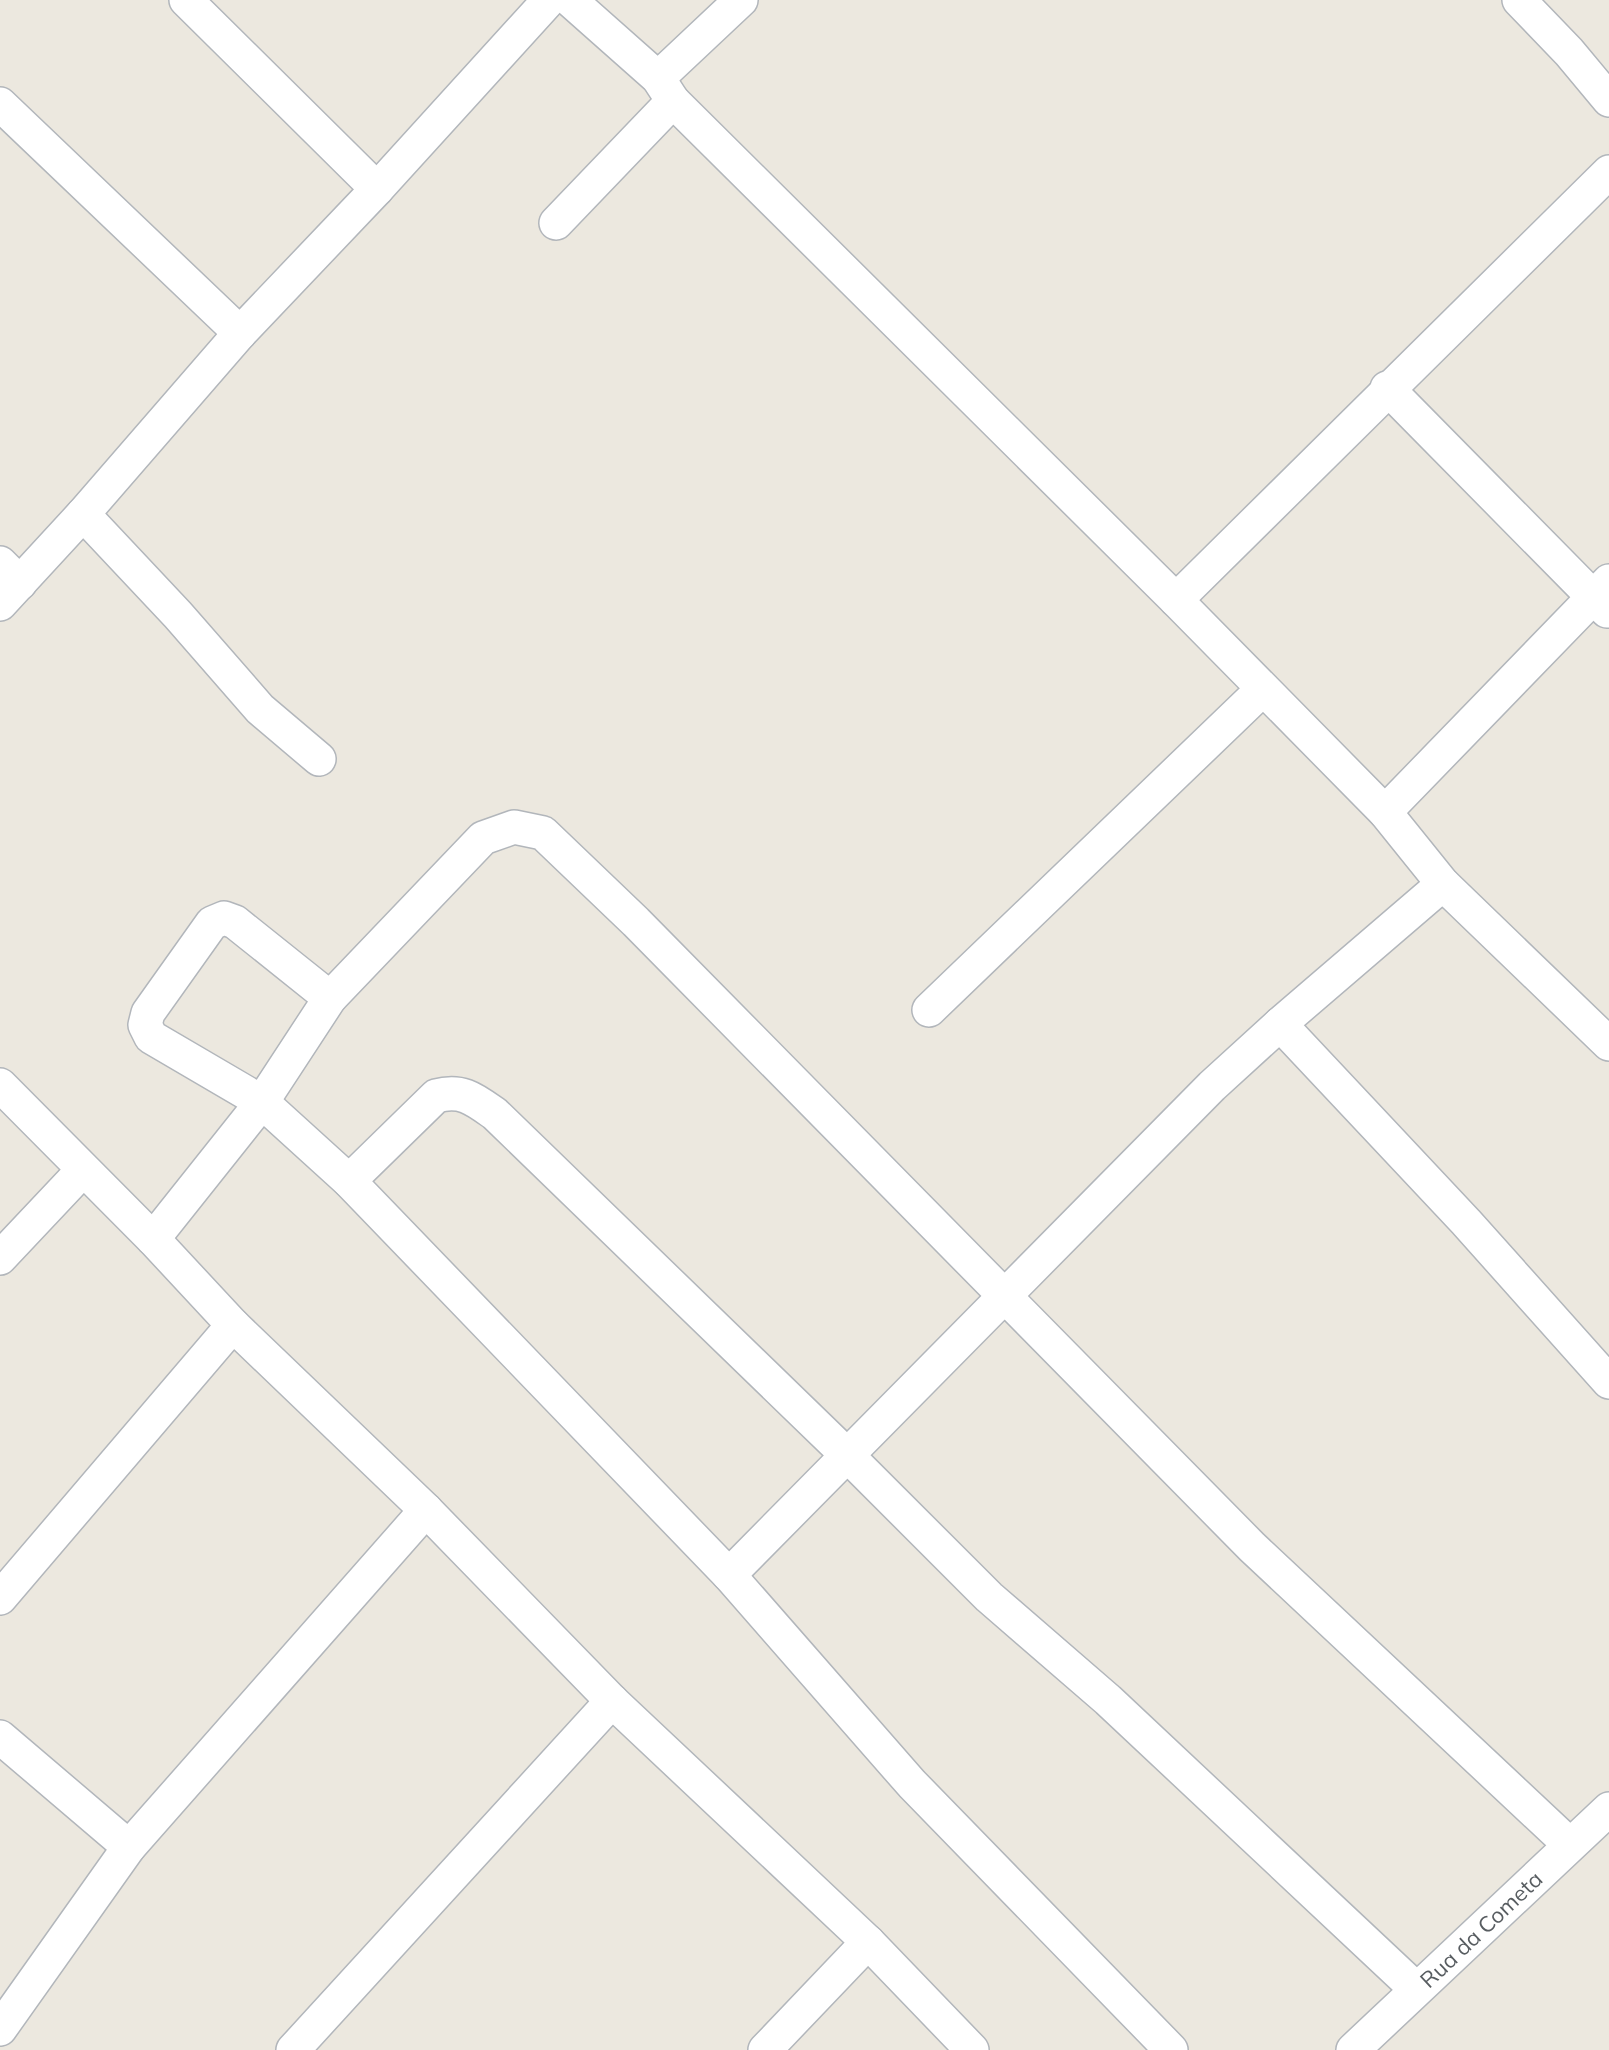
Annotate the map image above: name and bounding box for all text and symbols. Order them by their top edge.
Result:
street label: Rua da Cometa [1414,1865,1548,1994]

